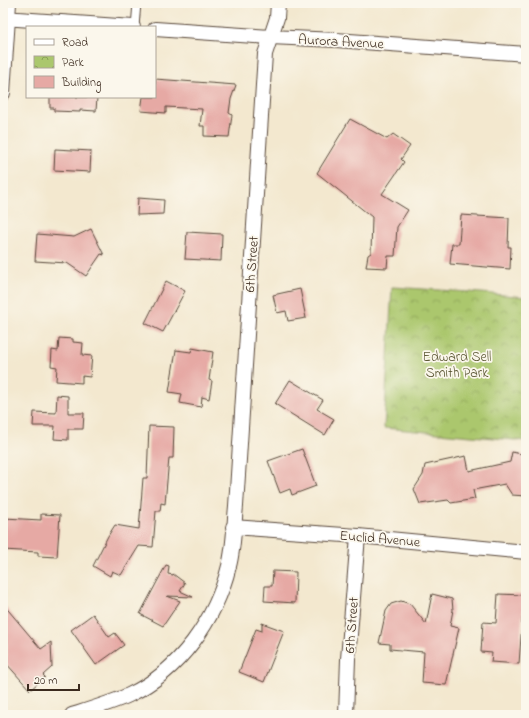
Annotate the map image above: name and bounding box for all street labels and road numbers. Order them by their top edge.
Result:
street label: Aurora Avenue [298,30,385,55]
street label: 6th Street [240,235,265,293]
street label: Euclid Avenue [339,526,422,554]
street label: 6th Street [340,596,365,654]

